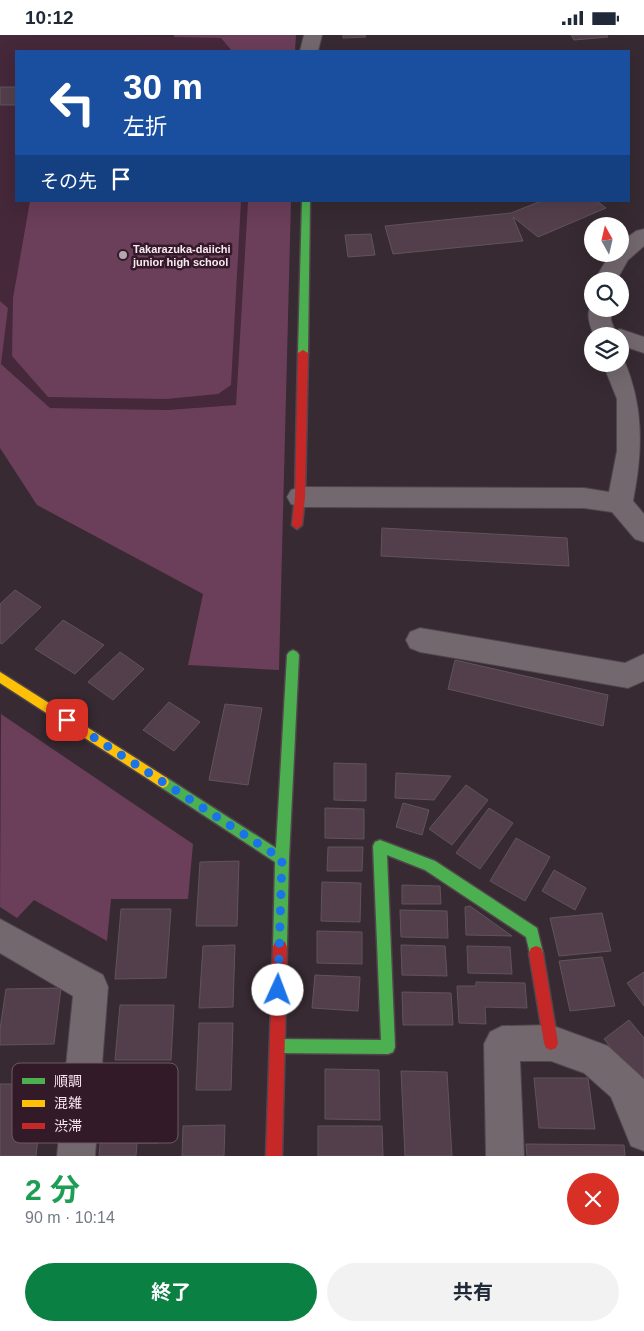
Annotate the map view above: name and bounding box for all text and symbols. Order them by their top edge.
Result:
text: 10:12 [25,7,74,28]
text: 30 m [123,67,203,106]
icon: left [40,70,105,135]
text: 左折 [123,114,167,139]
icon: arrive [107,165,135,193]
text: その先 [40,171,97,192]
north arrow [584,217,629,263]
map controls [584,217,629,372]
place label: Takarazuka-daiichi junior high school [132,243,231,268]
marker: Takarazuka-daiichi junior high school [117,249,129,261]
button: search [584,272,629,317]
button: layers [584,327,629,372]
pin [46,699,88,741]
icon: arrive [53,706,81,734]
position arrow [251,963,303,1015]
legend [12,1063,178,1143]
text: 順調 [54,1073,82,1089]
text: 混雑 [54,1095,82,1111]
text: 渋滞 [54,1118,82,1134]
text: 2 分 [25,1173,80,1206]
button: close [567,1173,619,1225]
text: 90 m · 10:14 [25,1209,115,1226]
button: 終了 [25,1263,317,1321]
button: 共有 [327,1263,619,1321]

